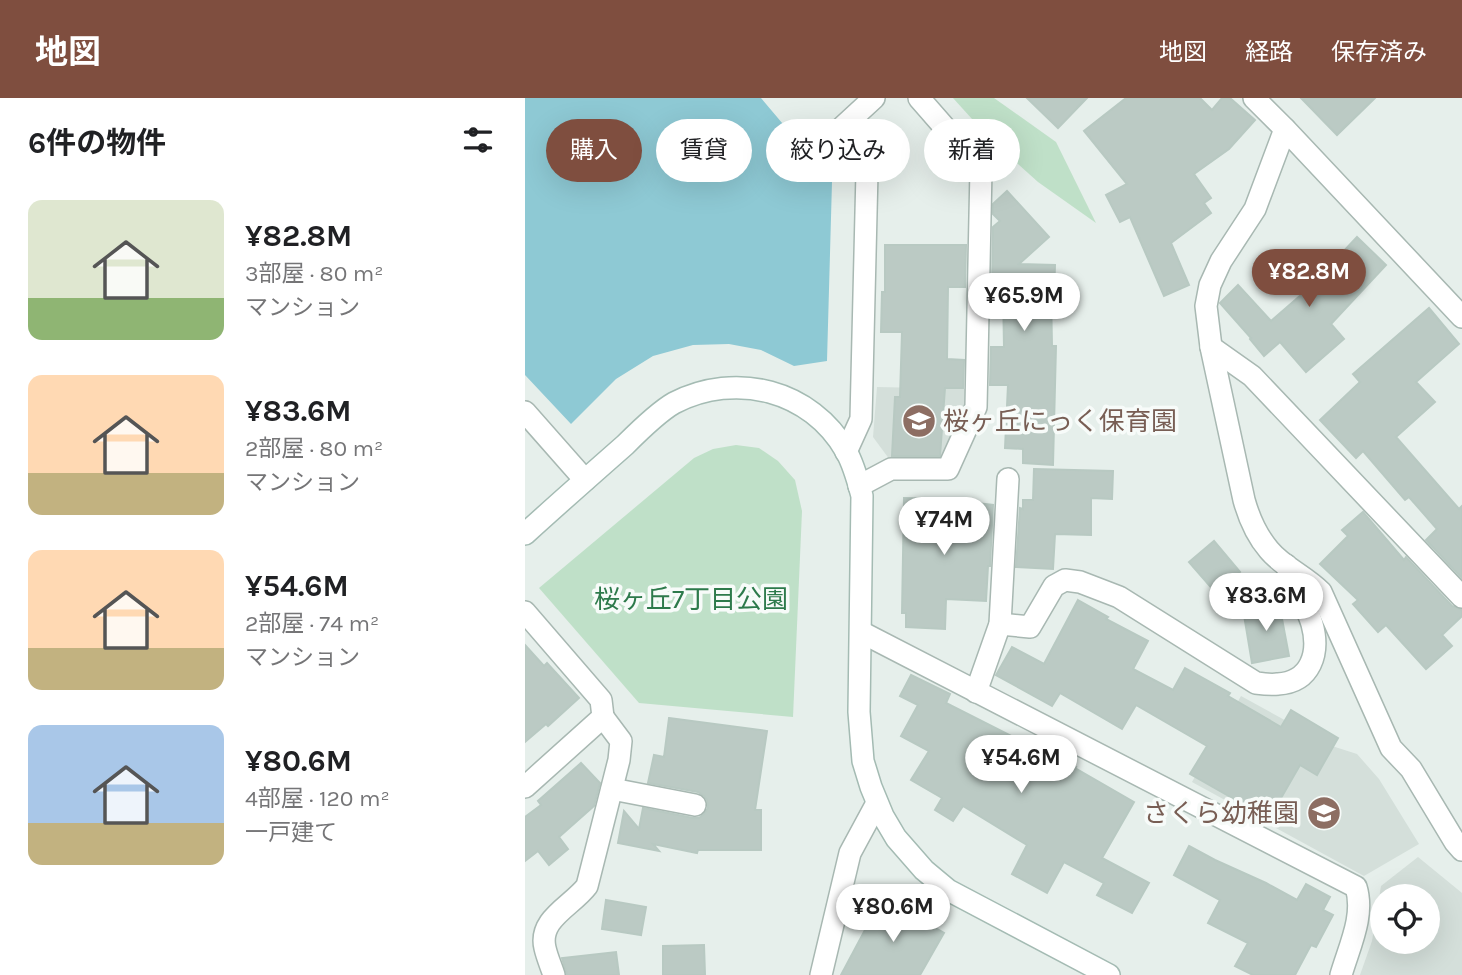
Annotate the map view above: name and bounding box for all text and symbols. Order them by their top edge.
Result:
text: 地図 [35,33,101,71]
text: 地図 [1159,38,1207,66]
text: 経路 [1245,38,1293,66]
text: 保存済み [1331,38,1427,66]
chip: 購入 [546,119,642,182]
chip: 賃貸 [656,119,752,182]
chip: 絞り込み [766,119,910,182]
chip: 新着 [924,119,1020,182]
icon: filters [459,121,497,159]
text: 6件の物件 [28,125,166,161]
text: ¥82.8M [245,218,352,254]
icon: home [84,228,168,312]
pin: ¥82.8M [1252,250,1366,309]
text: ¥82.8M [1268,258,1350,285]
text: 3部屋 · 80 m² [245,260,384,287]
pin: ¥65.9M [967,274,1081,333]
text: ¥65.9M [984,282,1064,309]
text: マンション [245,294,360,321]
text: ¥83.6M [245,393,352,429]
school or university icon: 桜ヶ丘にっく保育園 [900,402,938,440]
icon: home [84,403,168,487]
place label: 桜ヶ丘にっく保育園 [943,406,1177,437]
text: 2部屋 · 80 m² [245,435,383,462]
text: マンション [245,469,360,496]
pin: ¥74M [903,498,985,557]
text: ¥74M [915,506,973,533]
text: ¥54.6M [245,568,349,604]
pin: ¥83.6M [1209,574,1323,633]
icon: home [84,578,168,662]
text: ¥83.6M [1225,582,1307,609]
park label: 桜ヶ丘7丁目公園 [594,584,788,615]
text: 2部屋 · 74 m² [245,610,379,637]
text: マンション [245,644,360,671]
pin: ¥54.6M [964,736,1078,795]
text: ¥80.6M [245,743,352,779]
text: ¥54.6M [981,744,1061,771]
icon: home [84,753,168,837]
text: 4部屋 · 120 m² [245,785,390,812]
school or university icon: さくら幼稚園 [1305,794,1343,832]
place label: さくら幼稚園 [1143,798,1299,829]
text: 一戸建て [245,819,337,846]
pin: ¥80.6M [836,884,950,944]
map controls [1370,884,1440,954]
button: locate [1370,884,1440,954]
text: ¥80.6M [852,893,934,920]

